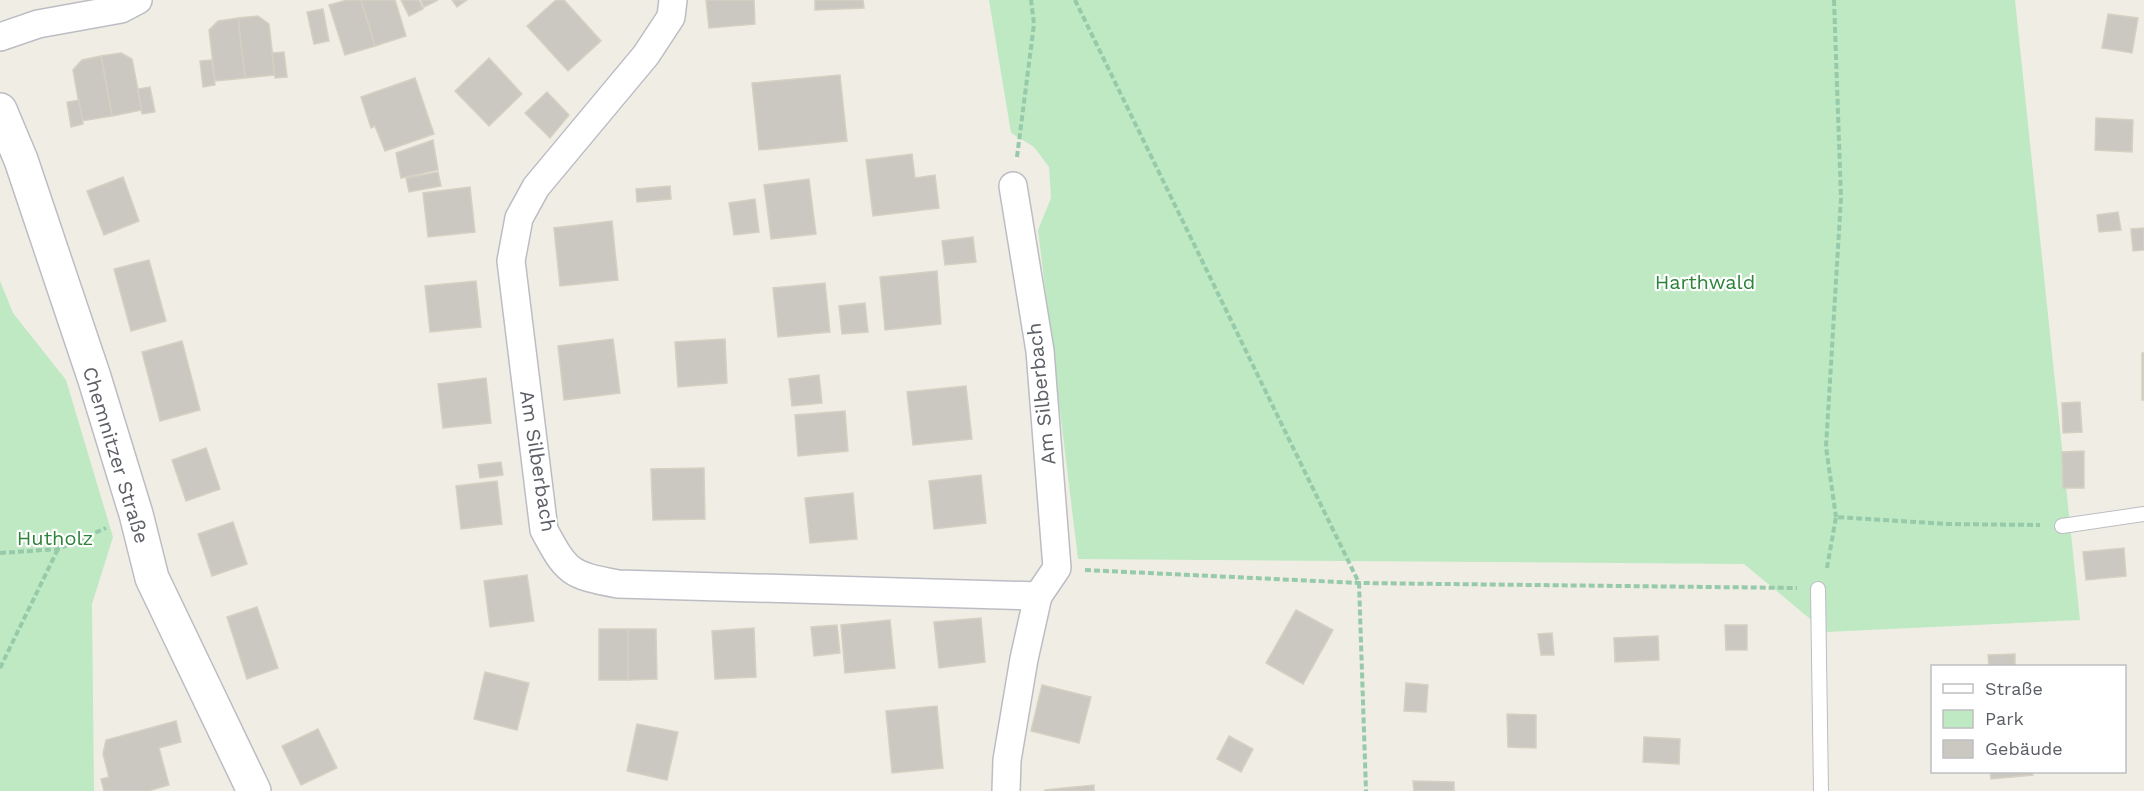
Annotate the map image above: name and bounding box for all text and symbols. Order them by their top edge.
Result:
park label: Harthwald [1655,270,1755,294]
street label: Am Silberbach [1022,322,1060,466]
street label: Chemnitzer Straße [78,364,154,546]
street label: Am Silberbach [515,389,561,533]
park label: Hutholz [17,526,93,550]
legend [1931,665,2126,773]
text: Straße [1985,678,2043,699]
text: Park [1985,708,2024,729]
text: Gebäude [1985,738,2063,759]

